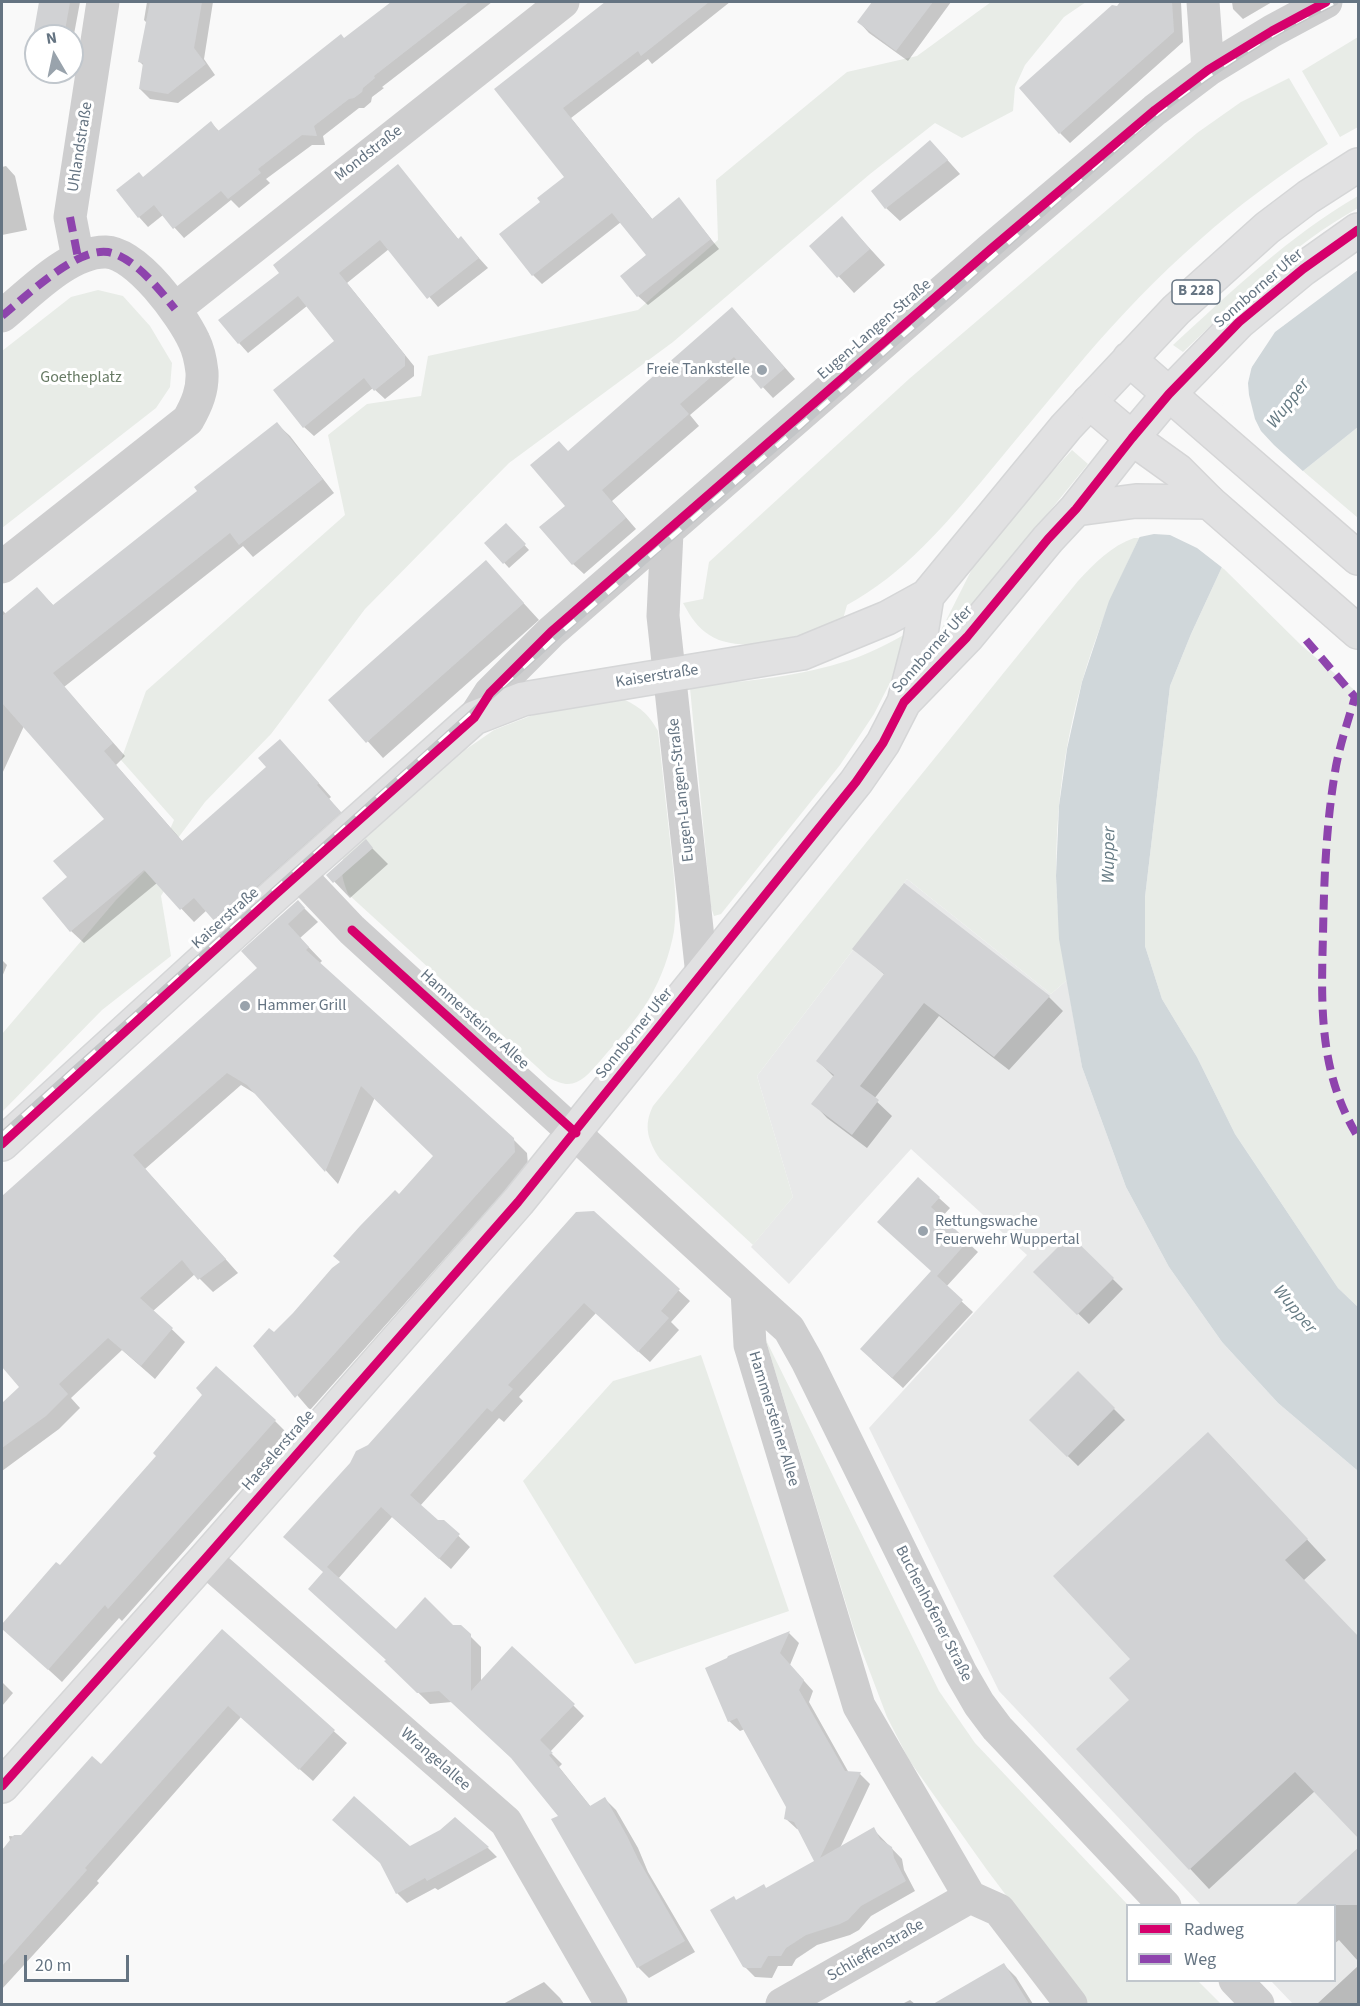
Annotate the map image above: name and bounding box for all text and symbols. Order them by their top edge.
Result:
north arrow [24,24,84,84]
text: N [45,27,58,50]
street label: Uhlandstraße [64,101,98,193]
street label: Mondstraße [332,122,406,186]
street label: Sonnborner Ufer [1211,245,1307,333]
street label: Eugen-Langen-Straße [814,275,936,385]
road number: B 228 [1172,280,1220,304]
place label: Freie Tankstelle [646,360,750,380]
marker: Freie Tankstelle [755,363,769,377]
park label: Goetheplatz [40,368,122,388]
water label: Wupper [1263,375,1315,433]
street label: Sonnborner Ufer [889,602,977,698]
street label: Kaiserstraße [614,661,700,693]
street label: Eugen-Langen-Straße [665,717,699,863]
water label: Wupper [1099,826,1121,884]
street label: Kaiserstraße [189,884,263,954]
street label: Hammersteiner Allee [416,966,532,1074]
street label: Sonnborner Ufer [592,985,678,1083]
place label: Hammer Grill [257,996,346,1016]
marker: Hammer Grill [238,999,252,1013]
place label: Rettungswache Feuerwehr Wuppertal [935,1212,1080,1250]
marker: Rettungswache Feuerwehr Wuppertal [916,1224,930,1238]
water label: Wupper [1267,1281,1321,1339]
street label: Hammersteiner Allee [743,1349,803,1489]
street label: Haeselerstraße [239,1407,319,1495]
street label: Buchenhofener Straße [890,1543,976,1685]
street label: Wrangelallee [396,1724,474,1796]
legend [1126,1904,1336,1982]
street label: Schlieffenstraße [824,1916,928,1986]
text: Radweg [1184,1917,1244,1942]
scale bar [27,1943,132,1981]
text: Weg [1184,1947,1216,1972]
text: 20 m [35,1953,71,1978]

